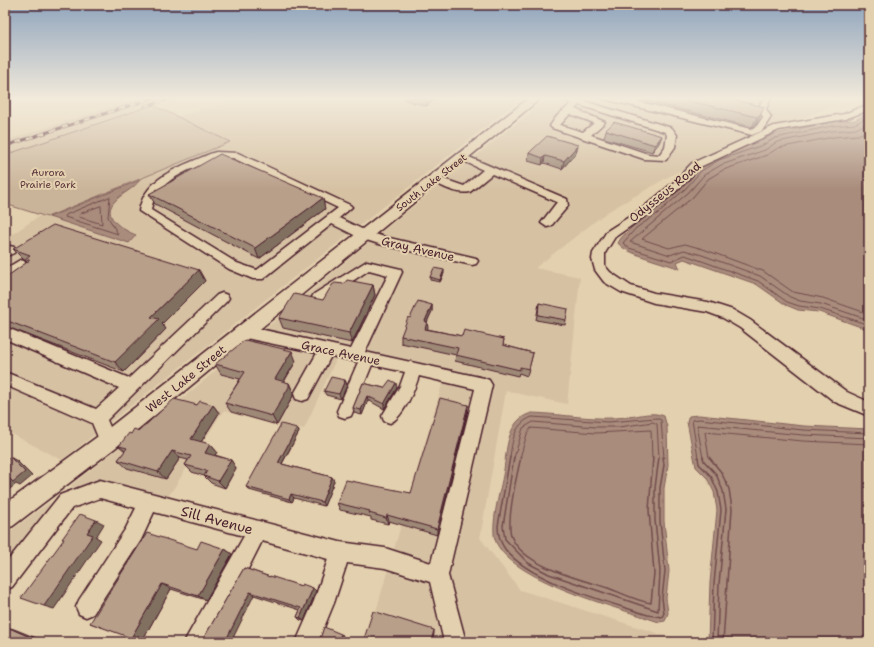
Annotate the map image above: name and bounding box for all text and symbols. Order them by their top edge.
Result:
street label: South Lake Street [393,151,469,214]
street label: Odysseus Road [626,158,705,226]
park label: Aurora Prairie Park [20,166,76,191]
street label: Gray Avenue [380,233,456,265]
street label: Grace Avenue [300,337,382,369]
street label: West Lake Street [142,342,230,416]
street label: Sill Avenue [179,502,255,538]

